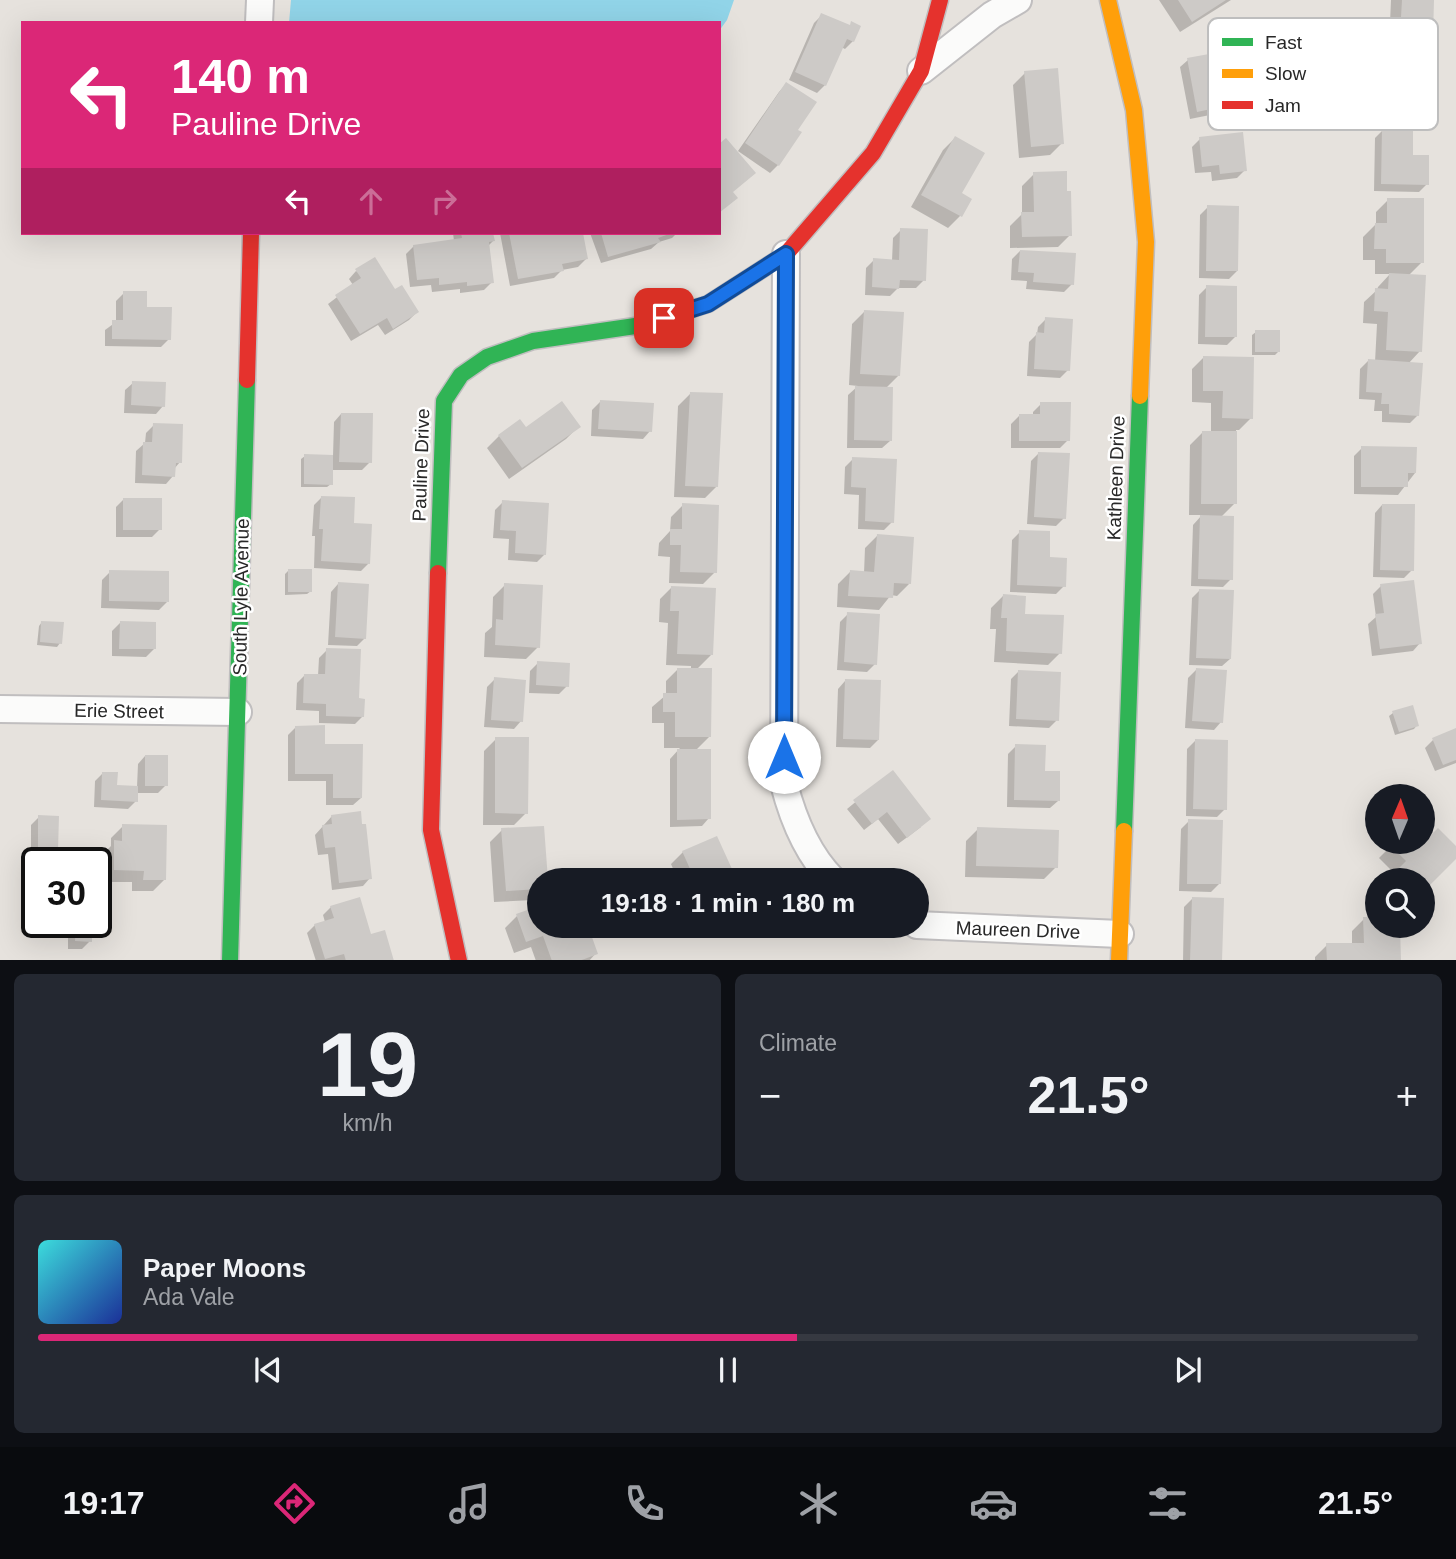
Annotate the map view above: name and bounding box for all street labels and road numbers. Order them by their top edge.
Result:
street label: Pauline Drive [409,408,433,522]
street label: Kathleen Drive [1103,415,1129,541]
street label: South Lyle Avenue [229,518,253,676]
street label: Erie Street [74,700,165,722]
street label: Maureen Drive [955,917,1081,943]

